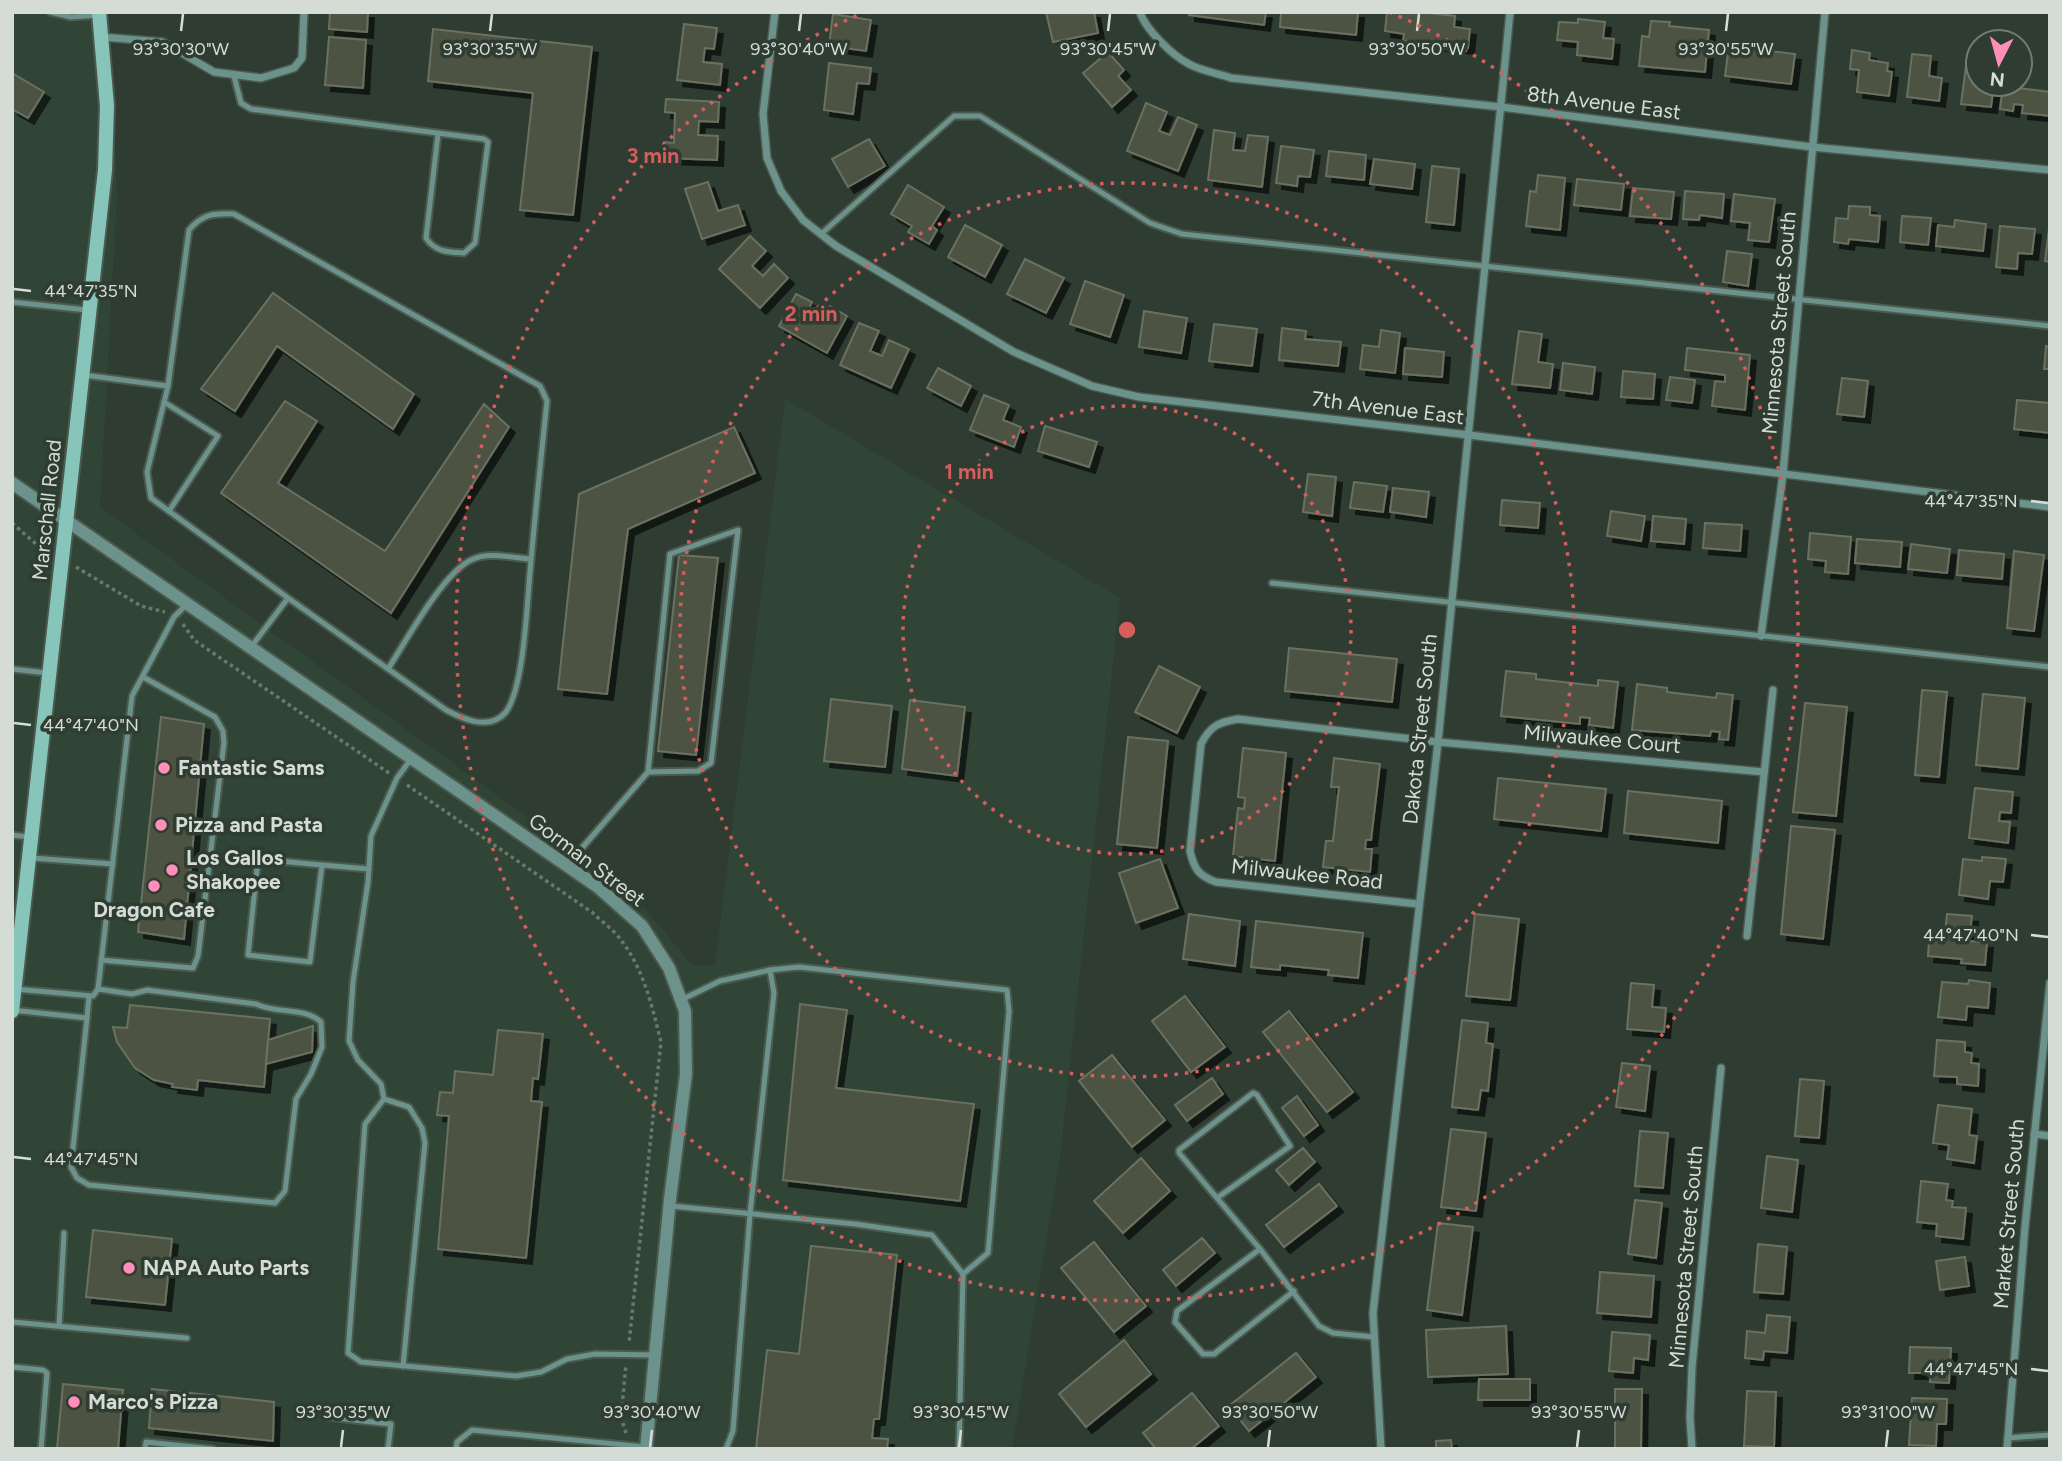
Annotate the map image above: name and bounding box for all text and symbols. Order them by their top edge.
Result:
north arrow [1964,28,2034,98]
text: 93°30'30"W [133,38,230,60]
text: 93°30'35"W [443,38,538,60]
text: 93°30'40"W [750,38,848,60]
text: 93°30'45"W [1060,38,1157,60]
text: 93°30'50"W [1369,38,1466,60]
text: 93°30'55"W [1678,38,1774,60]
text: N [1989,67,2006,92]
street label: 8th Avenue East [1526,81,1682,124]
text: 3 min [627,143,679,168]
street label: Minnesota Street South [1756,210,1801,435]
text: 44°47'35"N [44,280,138,302]
text: 2 min [785,301,837,326]
street label: 7th Avenue East [1311,386,1466,429]
street label: Marschall Road [27,438,66,582]
text: 1 min [944,459,994,484]
text: 44°47'35"N [1924,490,2018,512]
centre of rings [1115,618,1139,642]
street label: Dakota Street South [1397,632,1442,825]
text: 44°47'40"N [43,714,139,736]
street label: Milwaukee Court [1522,719,1682,758]
place label: Fantastic Sams [178,755,324,780]
marker: Fantastic Sams [156,760,172,776]
street label: Gorman Street [524,808,651,912]
place label: Pizza and Pasta [175,812,323,837]
marker: Pizza and Pasta [153,817,169,833]
place label: Los Gallos Shakopee [186,845,284,894]
street label: Milwaukee Road [1230,853,1384,894]
marker: Los Gallos Shakopee [164,862,180,878]
marker: Dragon Cafe [146,878,162,894]
place label: Dragon Cafe [93,897,215,922]
text: 44°47'40"N [1923,924,2019,946]
street label: Market Street South [1988,1118,2029,1310]
street label: Minnesota Street South [1663,1144,1708,1369]
text: 44°47'45"N [44,1148,138,1170]
place label: NAPA Auto Parts [143,1255,309,1280]
marker: NAPA Auto Parts [121,1260,137,1276]
text: 44°47'45"N [1924,1358,2018,1380]
place label: Marco's Pizza [88,1389,218,1414]
marker: Marco's Pizza [66,1394,82,1410]
text: 93°30'35"W [296,1401,391,1423]
text: 93°30'40"W [603,1401,701,1423]
text: 93°30'45"W [913,1401,1010,1423]
text: 93°30'50"W [1222,1401,1319,1423]
text: 93°30'55"W [1531,1401,1627,1423]
text: 93°31'00"W [1841,1401,1935,1423]

